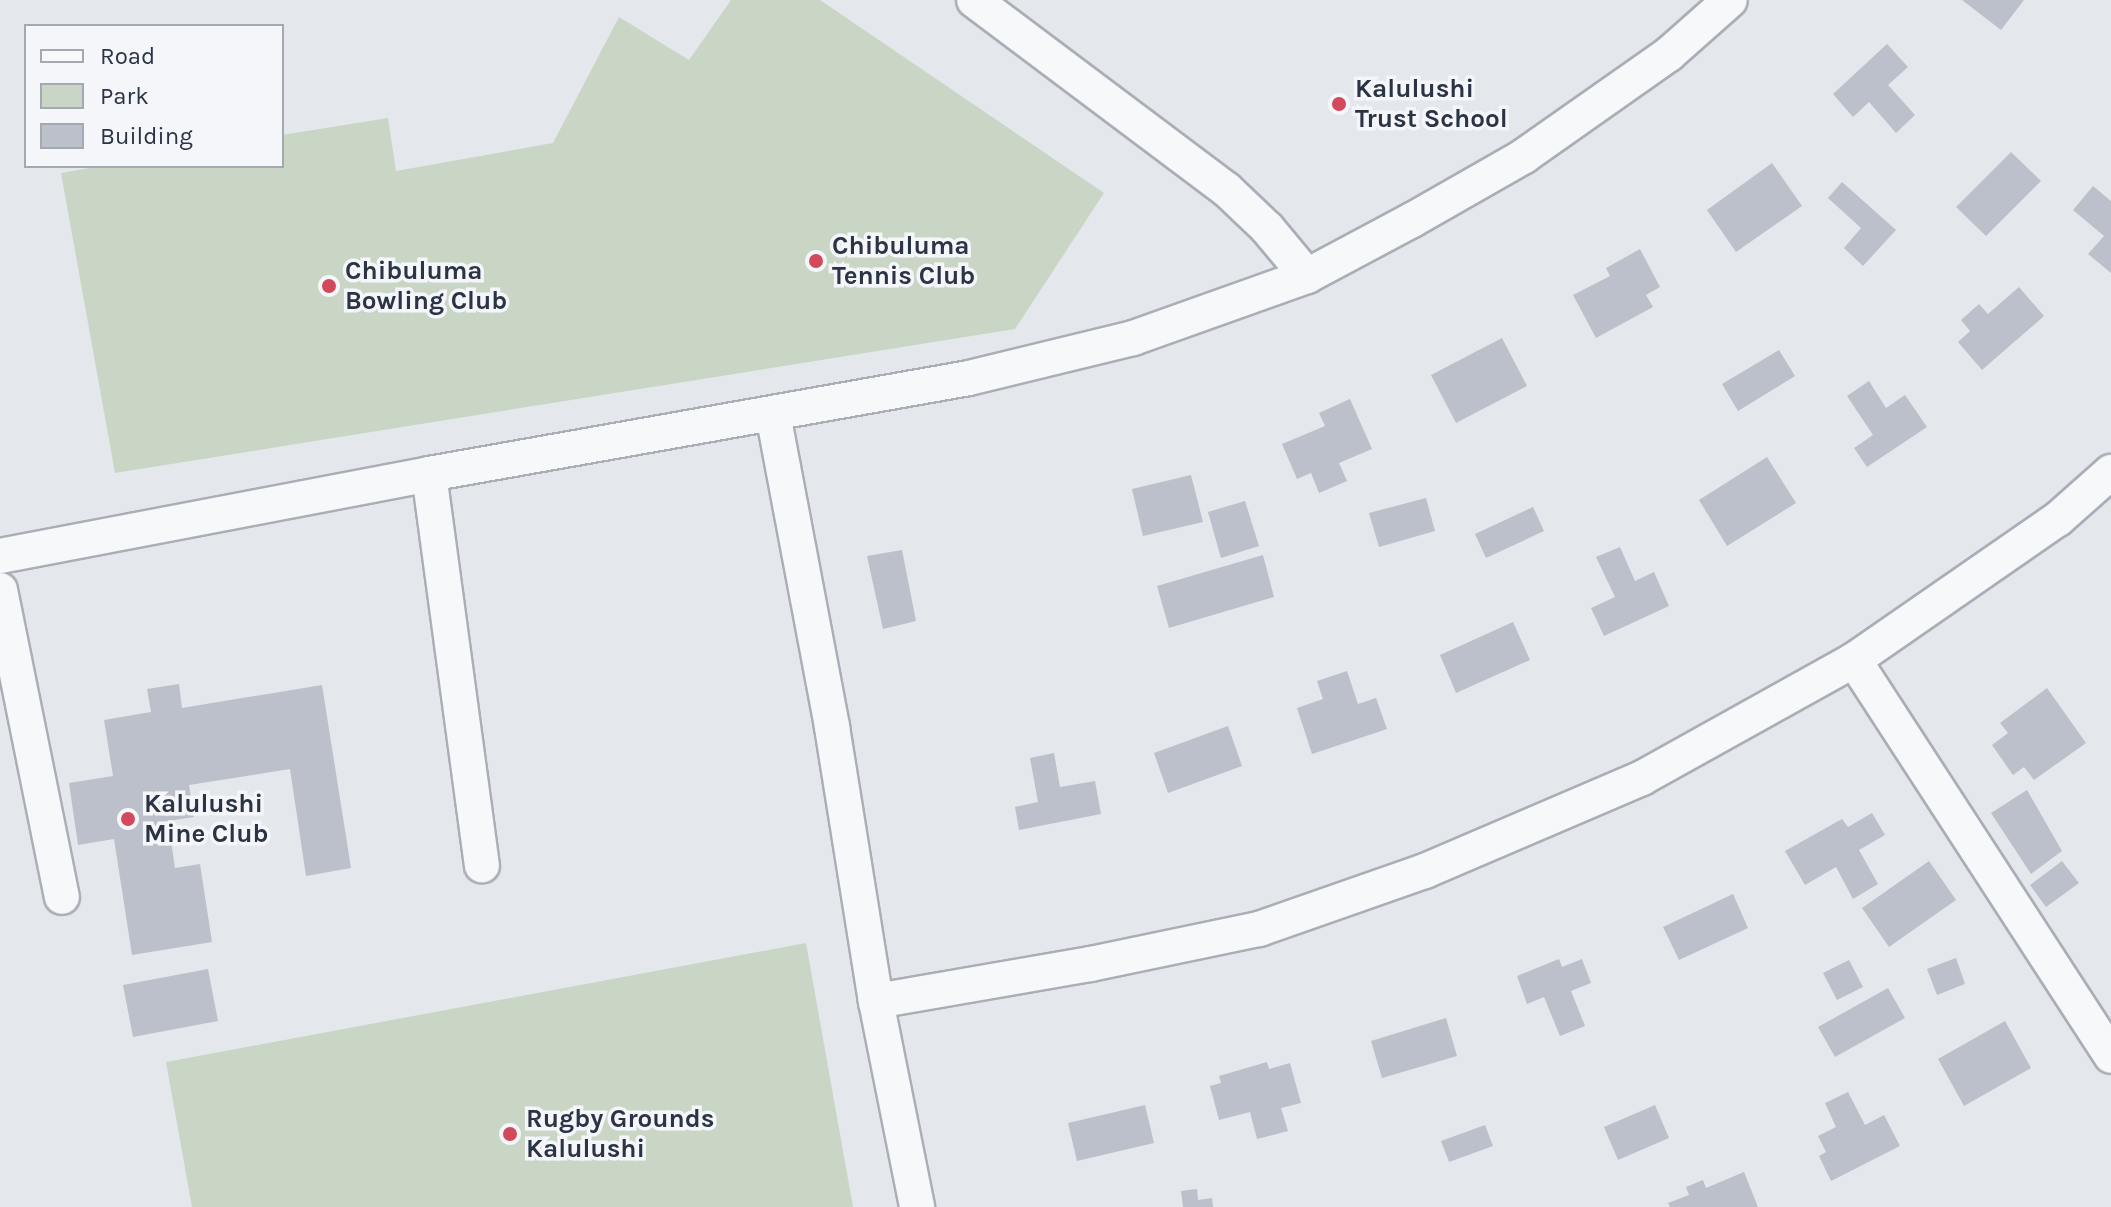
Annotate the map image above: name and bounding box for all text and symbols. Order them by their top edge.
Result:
legend [24,24,284,168]
text: Road [100,42,155,70]
place label: Kalulushi Trust School [1355,73,1508,134]
text: Park [100,82,149,110]
marker: Kalulushi Trust School [1330,95,1348,113]
text: Building [100,122,193,150]
place label: Chibuluma Tennis Club [832,230,975,292]
marker: Chibuluma Tennis Club [807,252,825,270]
place label: Chibuluma Bowling Club [345,255,507,316]
marker: Chibuluma Bowling Club [320,277,338,295]
place label: Kalulushi Mine Club [144,788,268,850]
marker: Kalulushi Mine Club [119,810,137,828]
place label: Rugby Grounds Kalulushi [526,1103,714,1164]
marker: Rugby Grounds Kalulushi [501,1125,519,1143]

